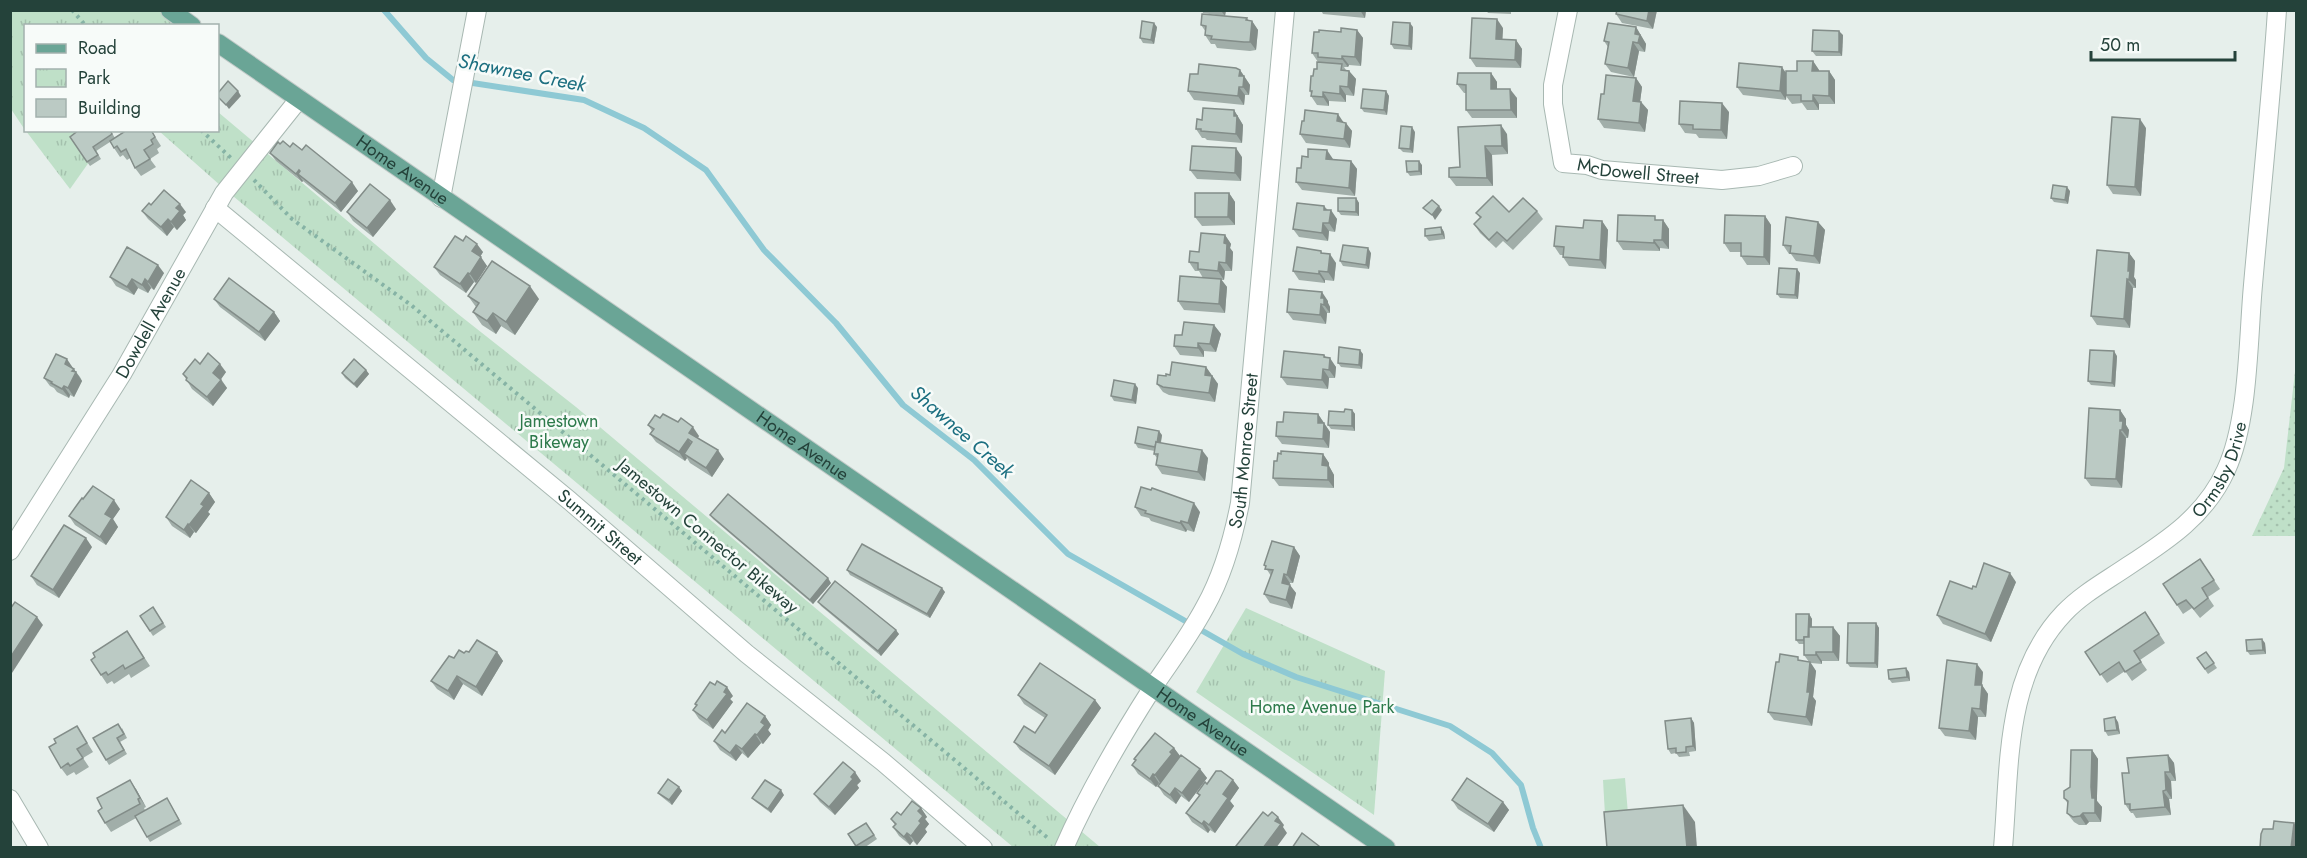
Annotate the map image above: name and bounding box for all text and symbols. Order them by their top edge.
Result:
legend [24,24,219,132]
scale bar [2091,24,2235,62]
text: 50 m [2100,32,2140,58]
text: Road [78,35,117,61]
water label: Shawnee Creek [456,46,590,100]
text: Park [78,65,110,91]
text: Building [78,95,141,121]
street label: Home Avenue [351,129,454,211]
street label: McDowell Street [1576,151,1701,191]
street label: Dowdell Avenue [109,263,192,383]
street label: South Monroe Street [1222,372,1265,531]
water label: Shawnee Creek [904,379,1021,486]
street label: Home Avenue [751,405,854,487]
park label: Jamestown Bikeway [517,408,599,455]
street label: Ormsby Drive [2186,419,2253,524]
street label: Jamestown Connector Bikeway [610,451,804,620]
street label: Summit Street [552,483,649,572]
street label: Home Avenue [1151,680,1254,763]
park label: Home Avenue Park [1250,694,1395,720]

